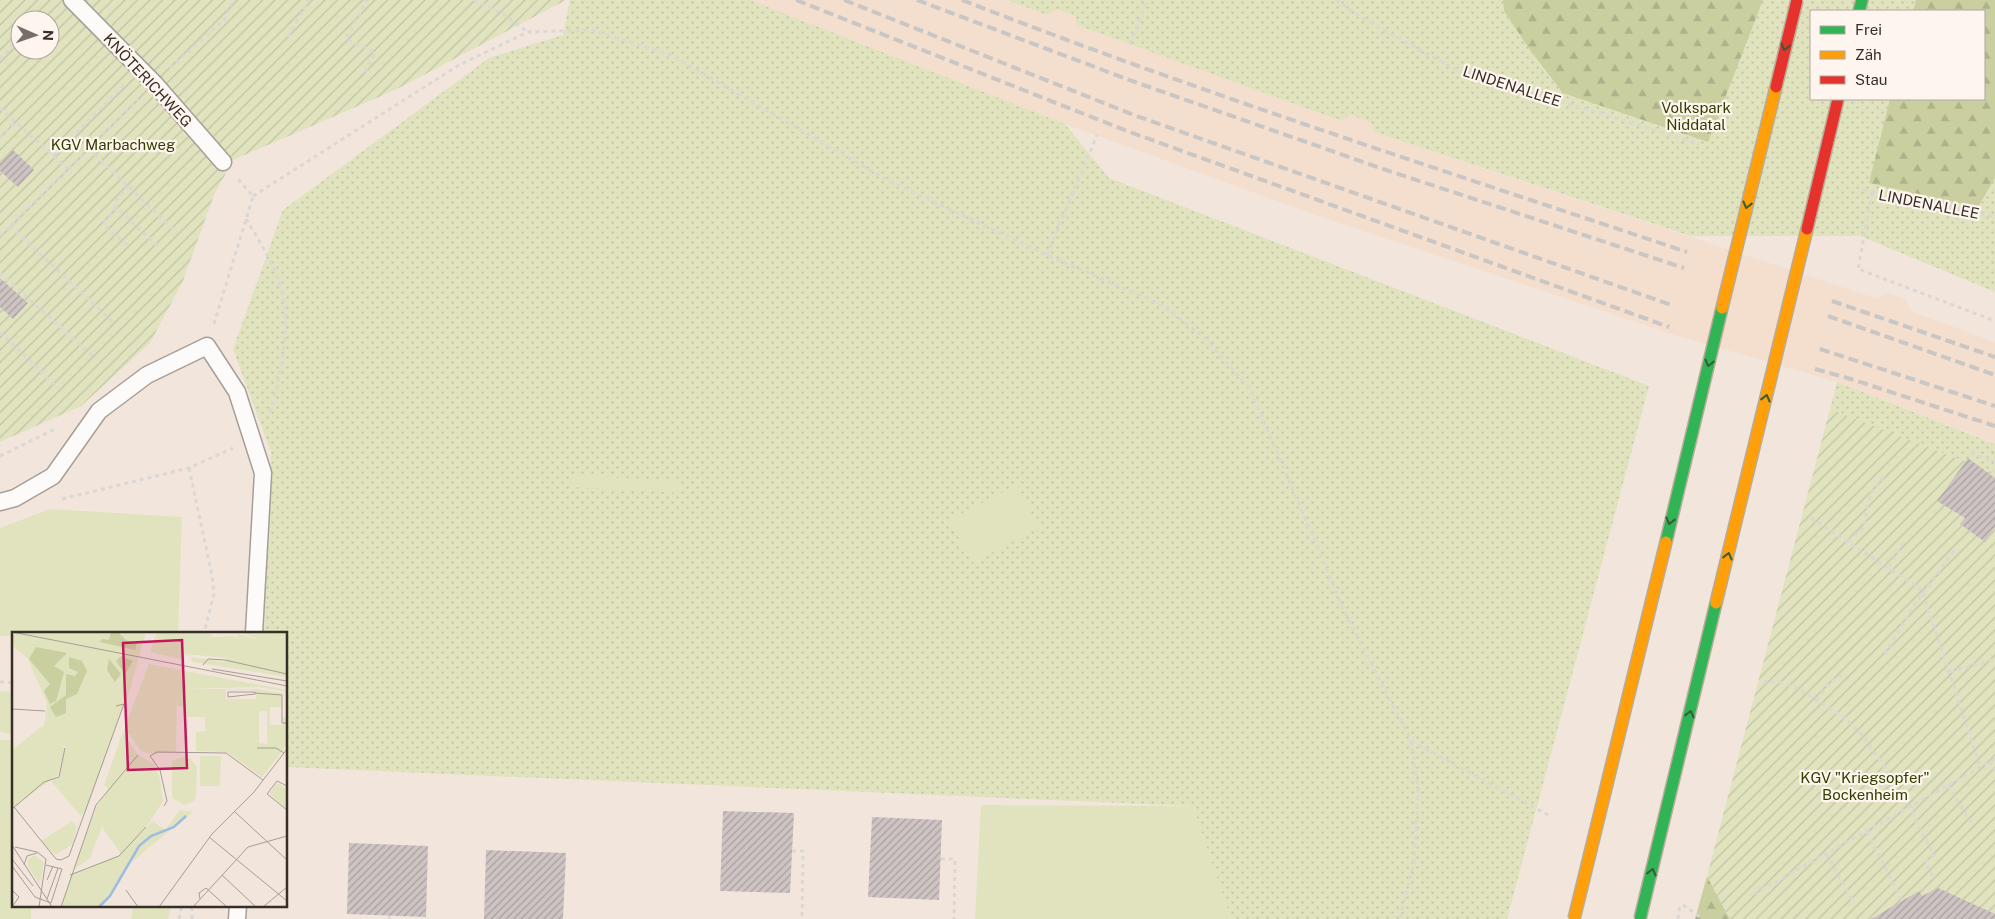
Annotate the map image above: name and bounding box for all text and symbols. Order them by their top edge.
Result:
north arrow [10,10,60,60]
legend [1810,10,1985,100]
text: Frei [1855,21,1882,38]
street label: KNÖTERICHWEG [100,29,196,130]
text: N [40,30,56,41]
one-way arrow [1780,43,1791,52]
text: Zäh [1855,46,1882,63]
street label: LINDENALLEE [1461,62,1563,110]
text: Stau [1855,71,1888,88]
park label: Volkspark Niddatal [1661,99,1731,133]
park label: KGV Marbachweg [51,136,175,153]
street label: LINDENALLEE [1877,186,1981,222]
one-way arrow [1742,201,1753,210]
one-way arrow [1704,359,1715,368]
one-way arrow [1760,393,1771,402]
one-way arrow [1665,517,1676,526]
one-way arrow [1722,551,1733,560]
inset map [12,632,288,906]
one-way arrow [1684,709,1695,718]
park label: KGV "Kriegsopfer" Bockenheim [1800,769,1930,803]
one-way arrow [1646,867,1657,876]

